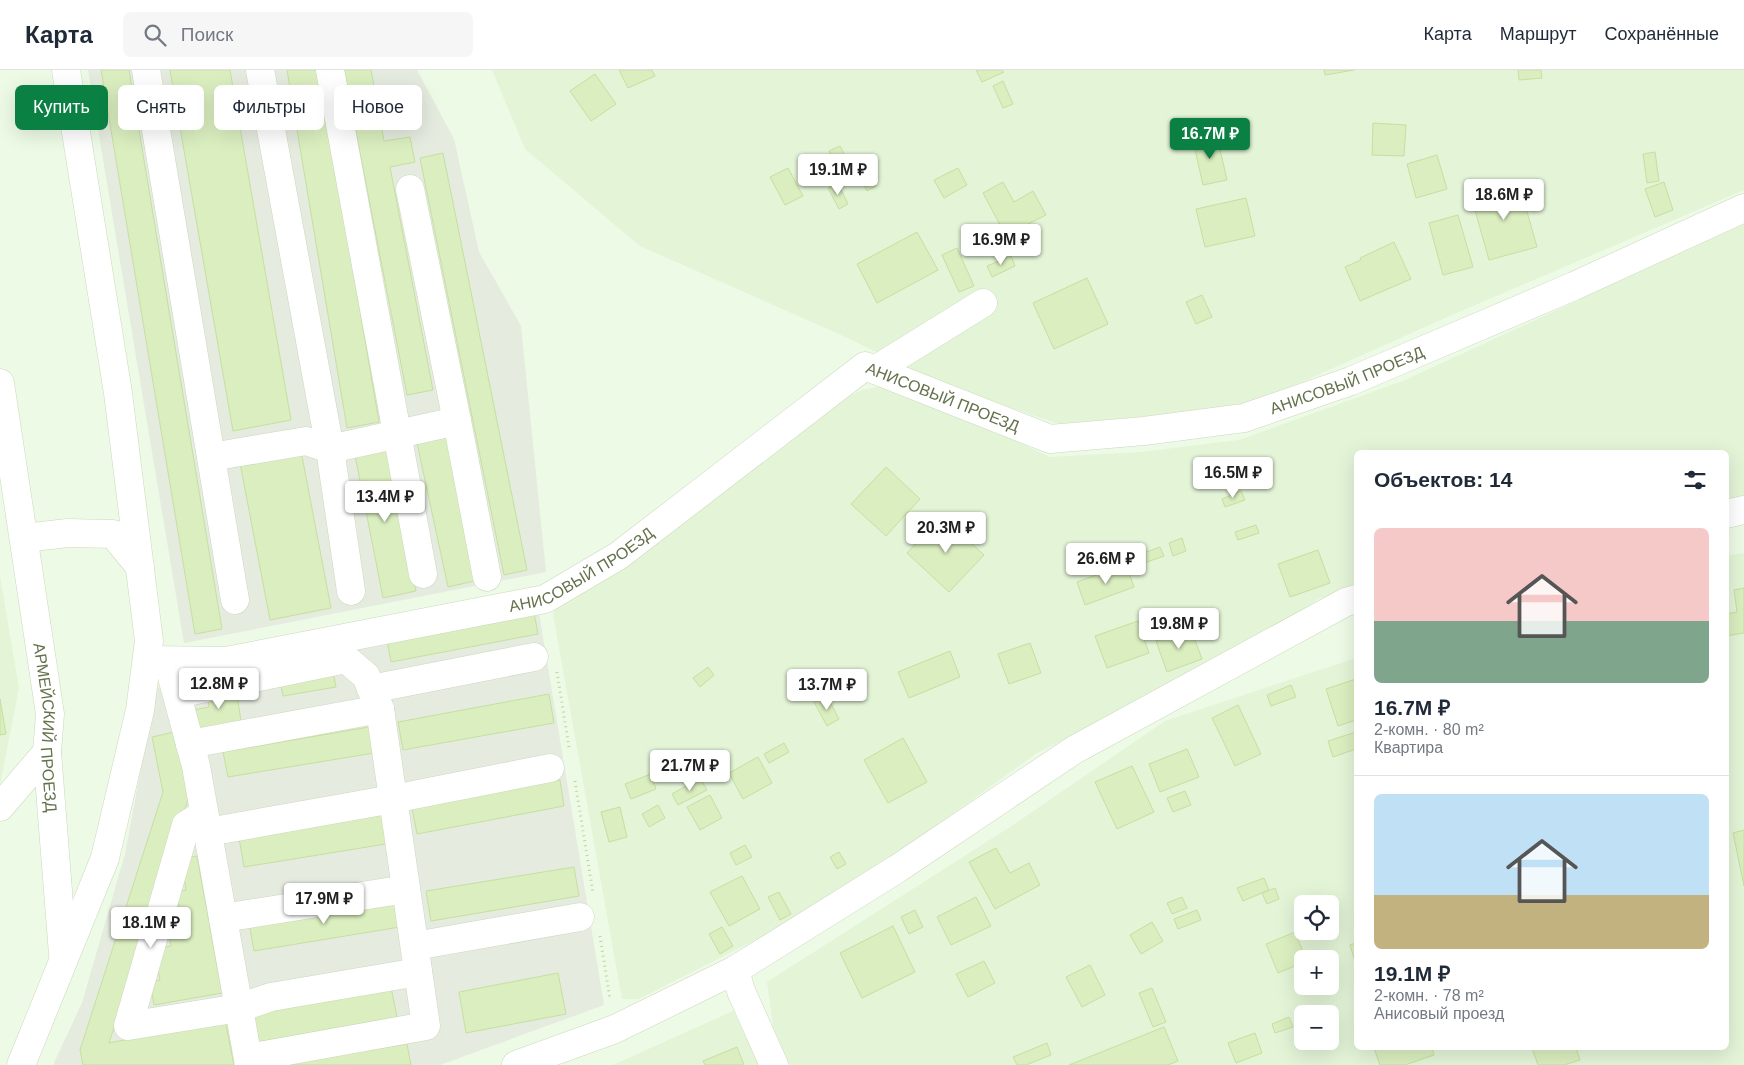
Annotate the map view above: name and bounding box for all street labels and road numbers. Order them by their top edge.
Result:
street label: АНИСОВЫЙ ПРОЕЗД [1268,343,1426,417]
street label: АНИСОВЫЙ ПРОЕЗД [864,359,1022,435]
street label: АНИСОВЫЙ ПРОЕЗД [507,524,657,614]
street label: АРМЕЙСКИЙ ПРОЕЗД [31,642,60,813]

